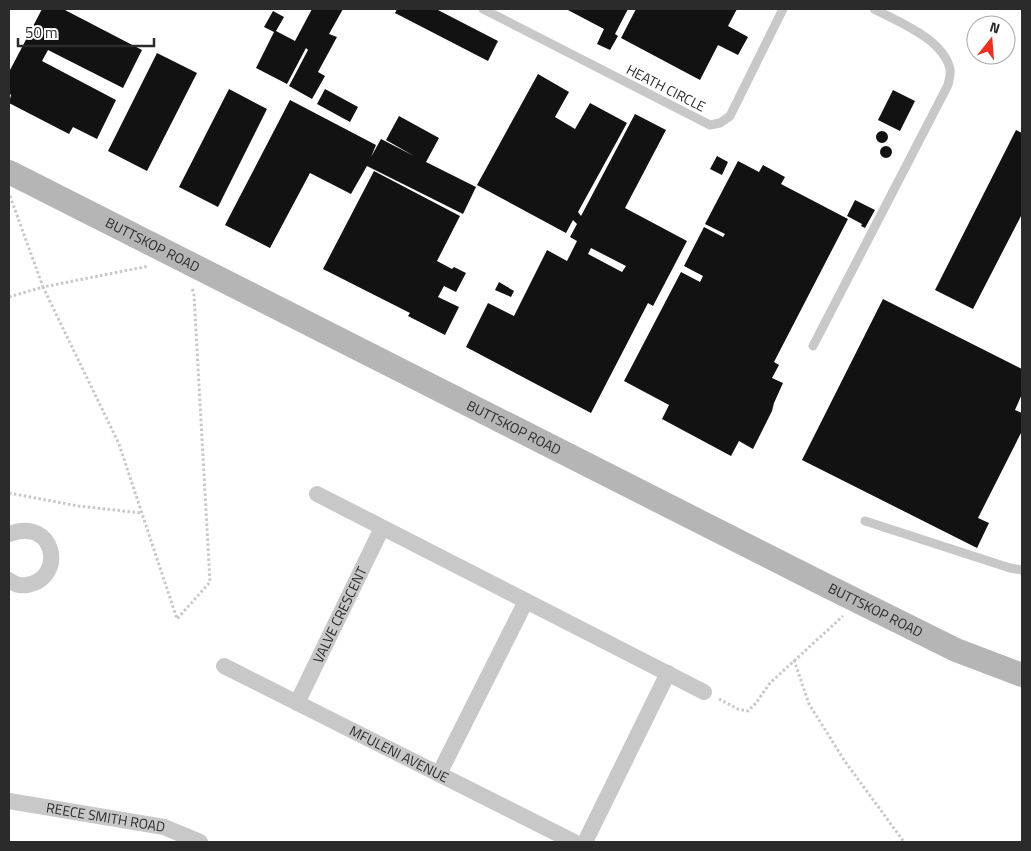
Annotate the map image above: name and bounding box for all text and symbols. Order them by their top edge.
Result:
scale bar [18,15,154,47]
north arrow [966,15,1016,65]
text: N [987,16,1003,39]
text: 50 m [25,21,58,44]
street label: HEATH CIRCLE [623,59,710,117]
street label: BUTTSKOP ROAD [102,212,204,277]
street label: BUTTSKOP ROAD [463,394,565,460]
street label: VALVE CRESCENT [307,562,372,666]
street label: BUTTSKOP ROAD [825,577,927,642]
street label: MFULENI AVENUE [346,720,453,788]
street label: REECE SMITH ROAD [45,796,167,837]

